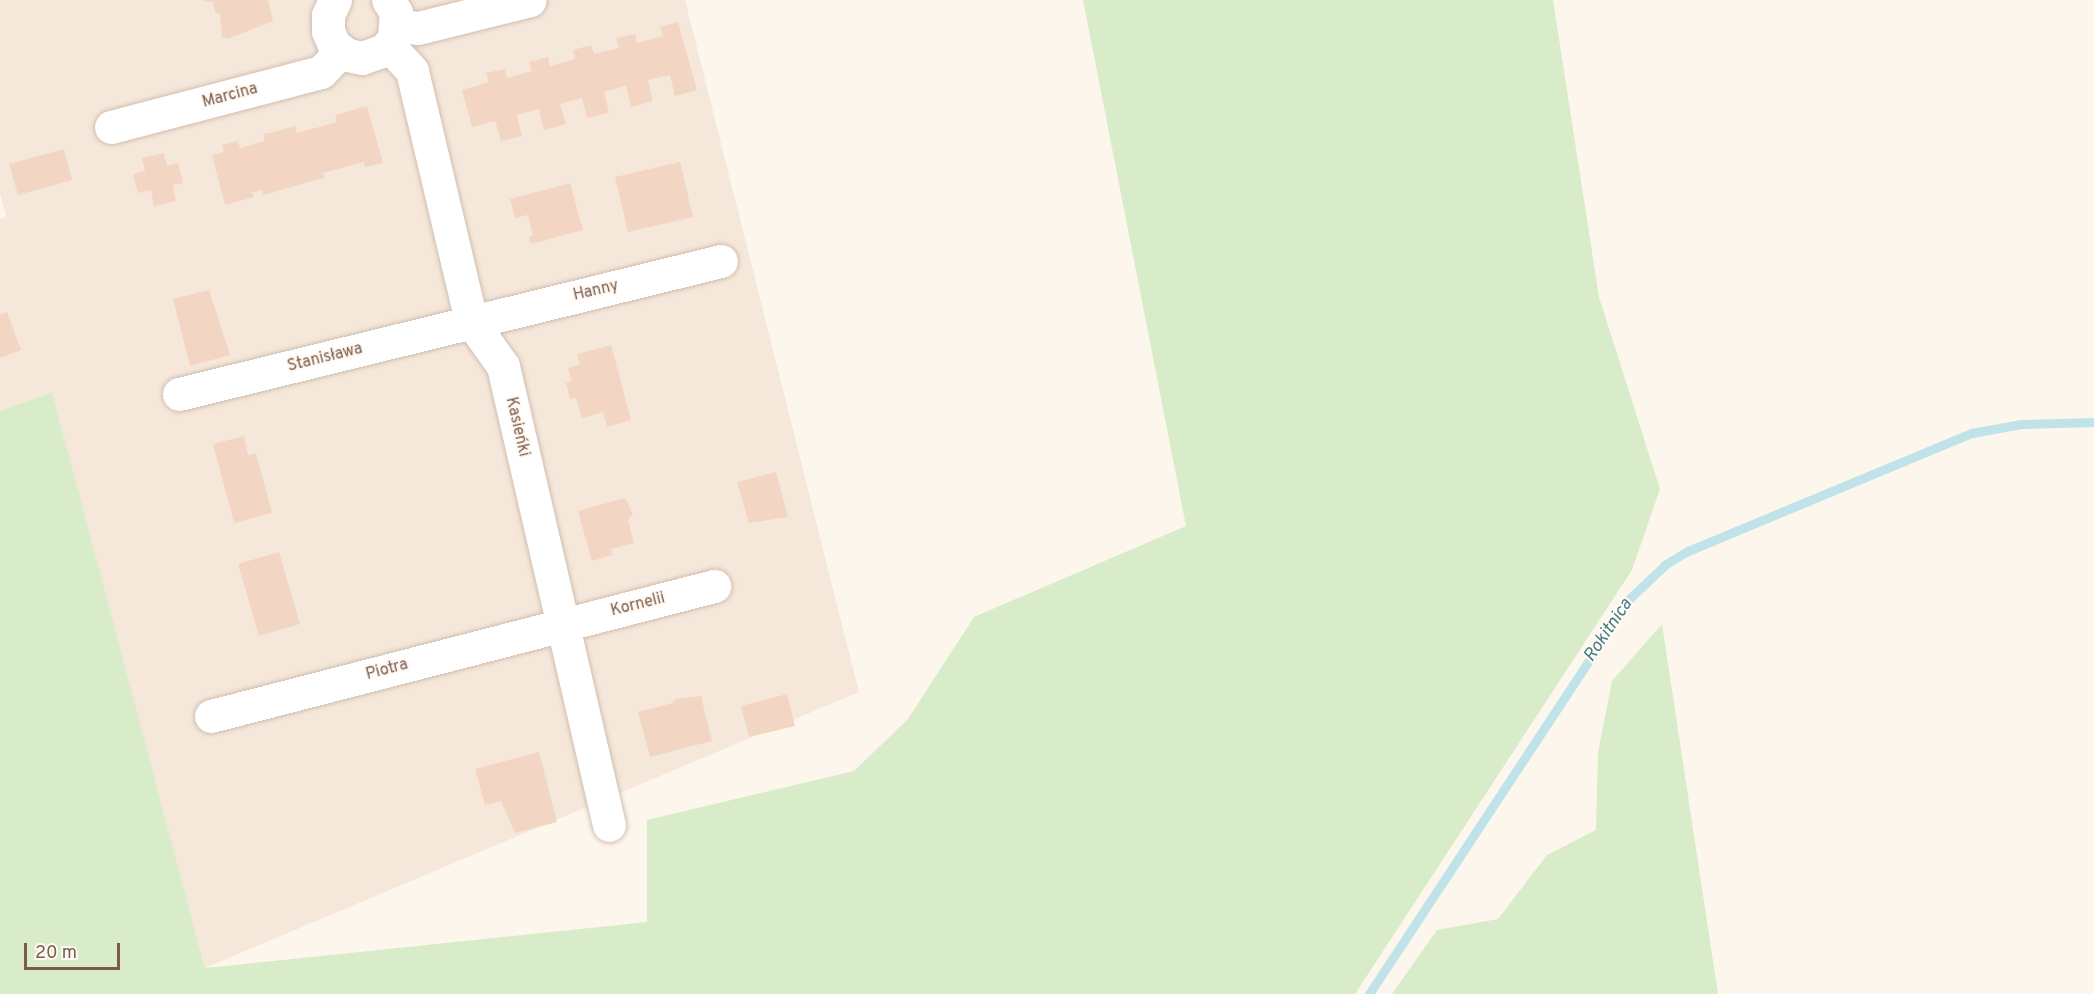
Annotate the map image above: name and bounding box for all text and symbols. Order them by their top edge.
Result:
street label: Marcina [200,79,260,113]
street label: Hanny [571,276,621,306]
street label: Stanisława [285,339,365,377]
street label: Kasieńki [501,395,533,459]
street label: Kornelii [609,589,667,621]
water label: Rokitnica [1580,595,1638,667]
street label: Piotra [364,655,410,685]
scale bar [27,931,123,969]
text: 20 m [35,942,77,965]

